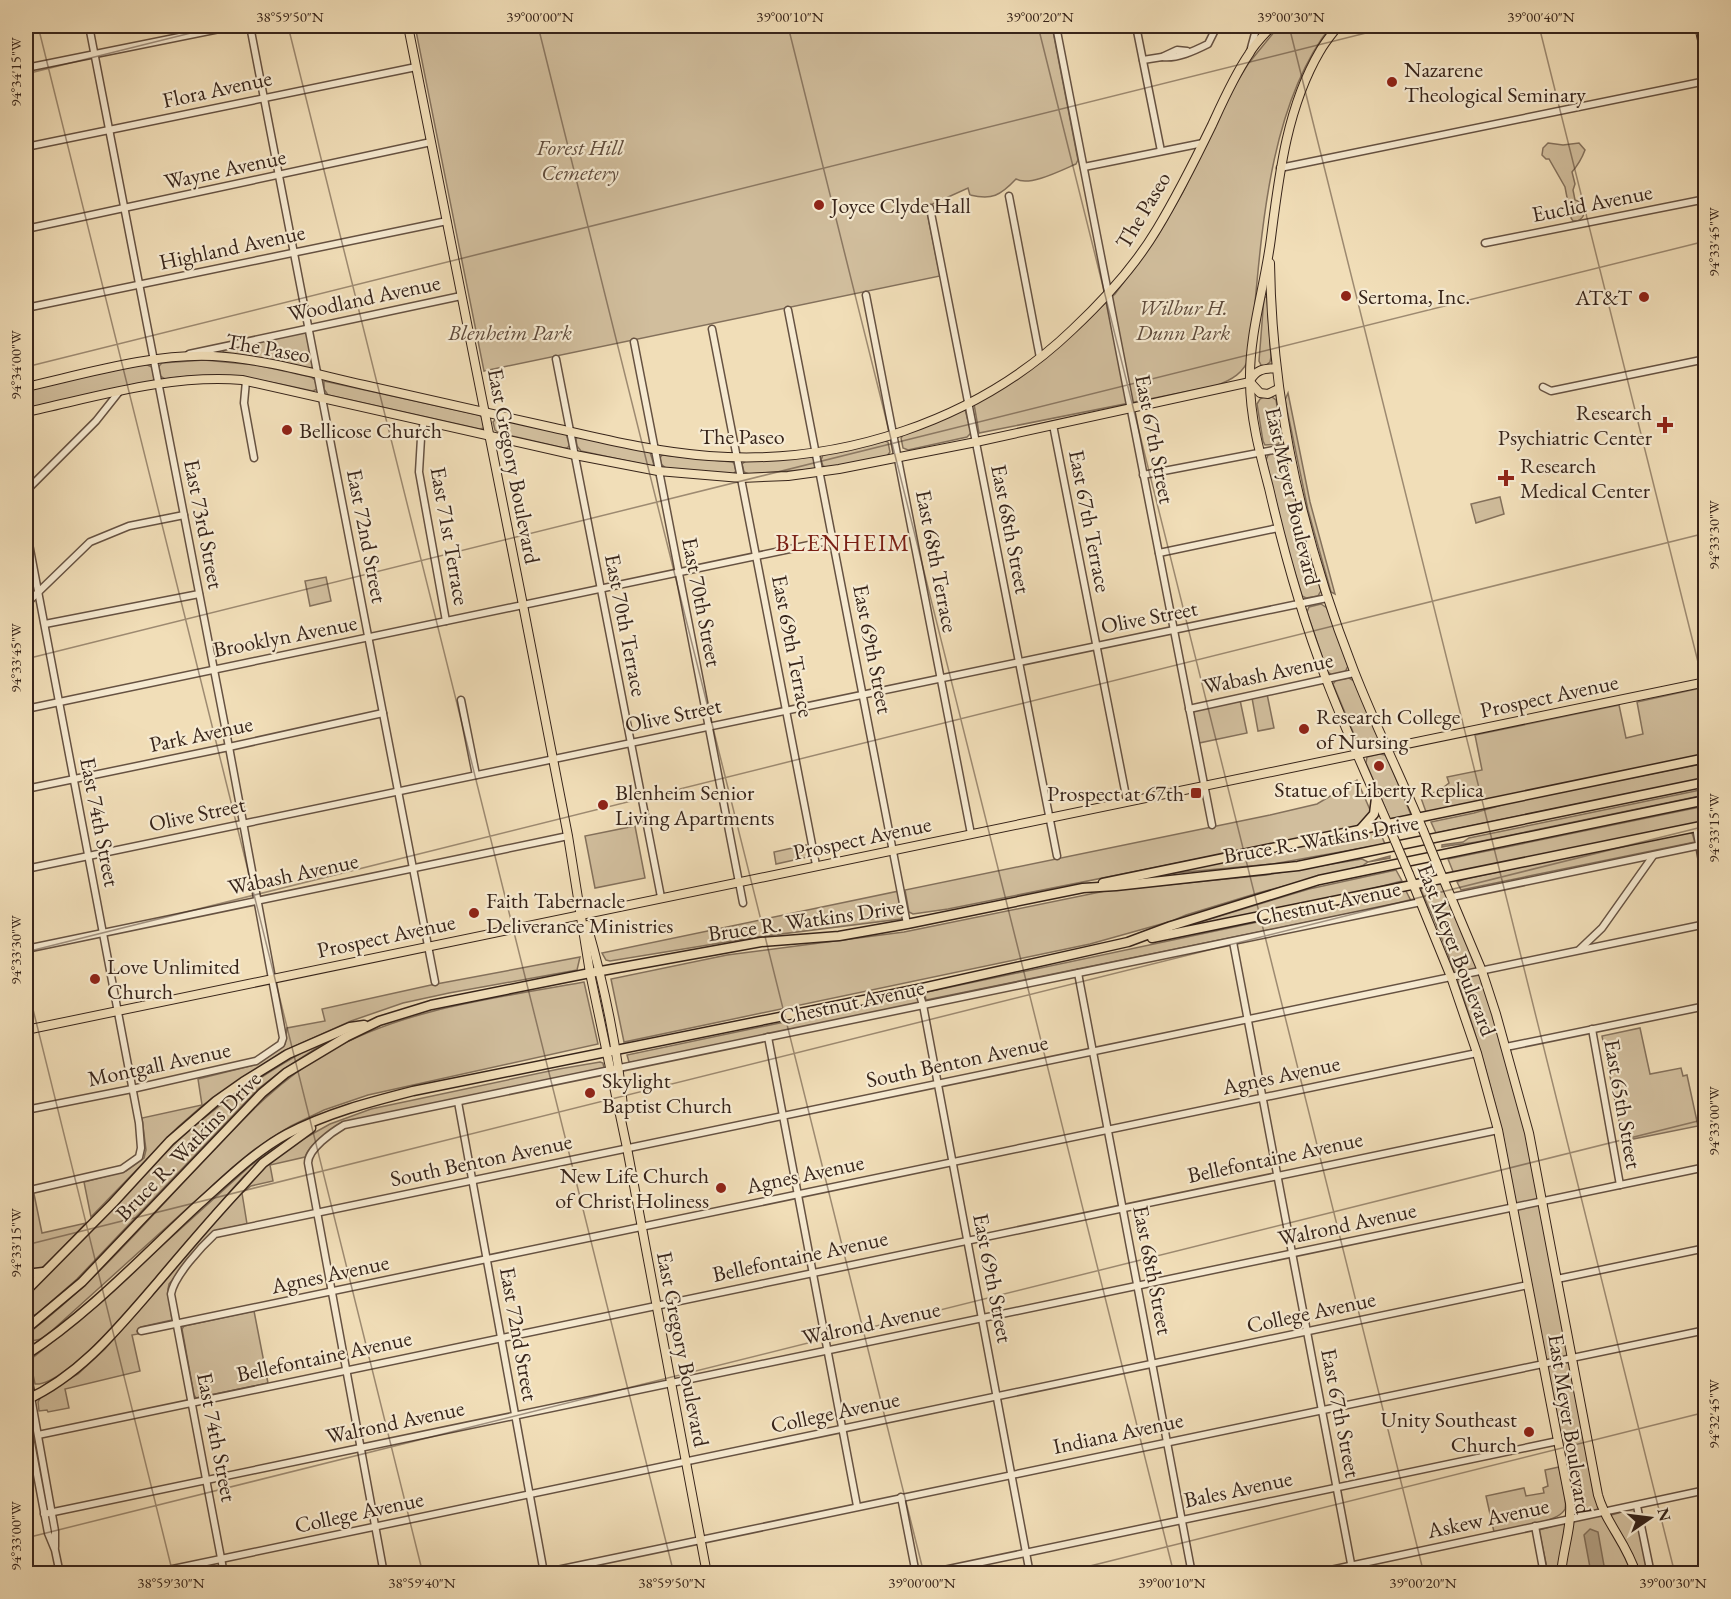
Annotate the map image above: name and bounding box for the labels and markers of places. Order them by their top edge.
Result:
place label: Nazarene Theological Seminary [1404,55,1586,109]
marker: Nazarene Theological Seminary [1385,75,1399,89]
place label: Joyce Clyde Hall [829,191,971,220]
marker: Joyce Clyde Hall [812,198,826,212]
place label: Sertoma, Inc. [1358,282,1470,311]
place label: AT&T [1574,283,1632,312]
marker: Sertoma, Inc. [1339,289,1353,303]
marker: AT&T [1637,290,1651,304]
place label: Research Psychiatric Center [1498,398,1653,452]
place label: Bellicose Church [299,416,442,445]
marker: Research Psychiatric Center [1656,416,1674,434]
marker: Bellicose Church [280,423,294,437]
place label: Research Medical Center [1520,451,1651,505]
marker: Research Medical Center [1497,469,1515,487]
place label: Research College of Nursing [1316,702,1461,756]
marker: Research College of Nursing [1297,722,1311,736]
marker: Statue of Liberty Replica [1372,759,1386,773]
place label: Statue of Liberty Replica [1274,775,1484,804]
place label: Blenheim Senior Living Apartments [615,778,774,832]
place label: Prospect at 67th [1047,779,1184,808]
marker: Prospect at 67th [1189,786,1203,800]
marker: Blenheim Senior Living Apartments [596,798,610,812]
place label: Faith Tabernacle Deliverance Ministries [486,886,673,940]
marker: Faith Tabernacle Deliverance Ministries [467,906,481,920]
place label: Love Unlimited Church [107,952,241,1006]
marker: Love Unlimited Church [88,972,102,986]
place label: Skylight Baptist Church [602,1066,732,1120]
marker: Skylight Baptist Church [583,1086,597,1100]
place label: New Life Church of Christ Holiness [555,1161,709,1215]
marker: New Life Church of Christ Holiness [714,1181,728,1195]
place label: Unity Southeast Church [1380,1405,1517,1459]
marker: Unity Southeast Church [1522,1425,1536,1439]

